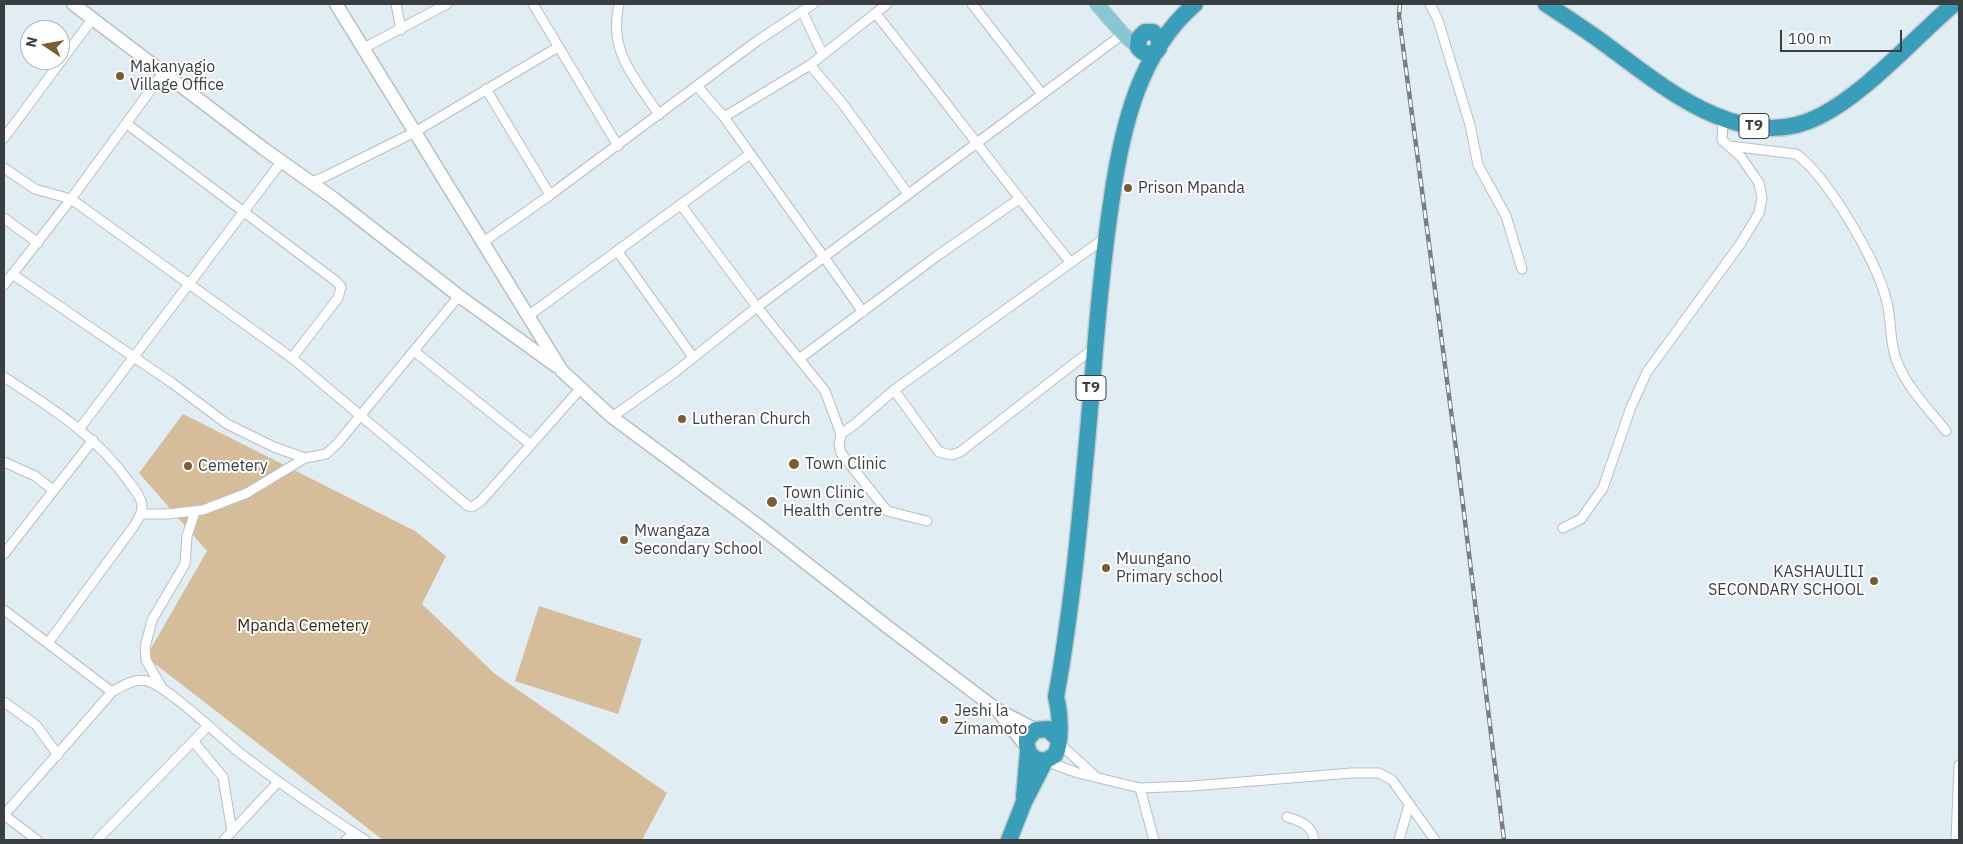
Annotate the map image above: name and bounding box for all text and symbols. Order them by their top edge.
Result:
north arrow [20,20,70,70]
scale bar [1783,20,1906,52]
text: 100 m [1788,29,1832,48]
text: N [21,35,41,49]
place label: Makanyagio Village Office [130,57,224,95]
marker: Makanyagio Village Office [114,70,126,82]
road number: T9 [1739,114,1769,138]
place label: Prison Mpanda [1138,178,1245,198]
marker: Prison Mpanda [1122,182,1134,194]
road number: T9 [1076,376,1106,400]
place label: Lutheran Church [692,409,811,429]
marker: Lutheran Church [676,413,688,425]
place label: Town Clinic [805,454,887,474]
place label: Cemetery [198,456,268,476]
marker: Town Clinic [787,457,801,471]
marker: Cemetery [182,460,194,472]
place label: Town Clinic Health Centre [783,483,882,521]
marker: Town Clinic Health Centre [765,495,779,509]
place label: Mwangaza Secondary School [634,521,762,559]
marker: Mwangaza Secondary School [618,534,630,546]
place label: Muungano Primary school [1116,549,1223,587]
marker: Muungano Primary school [1100,562,1112,574]
place label: KASHAULILI SECONDARY SCHOOL [1708,562,1864,600]
marker: KASHAULILI SECONDARY SCHOOL [1868,575,1880,587]
park label: Mpanda Cemetery [237,616,369,636]
place label: Jeshi la Zimamoto [954,701,1027,739]
marker: Jeshi la Zimamoto [938,714,950,726]

